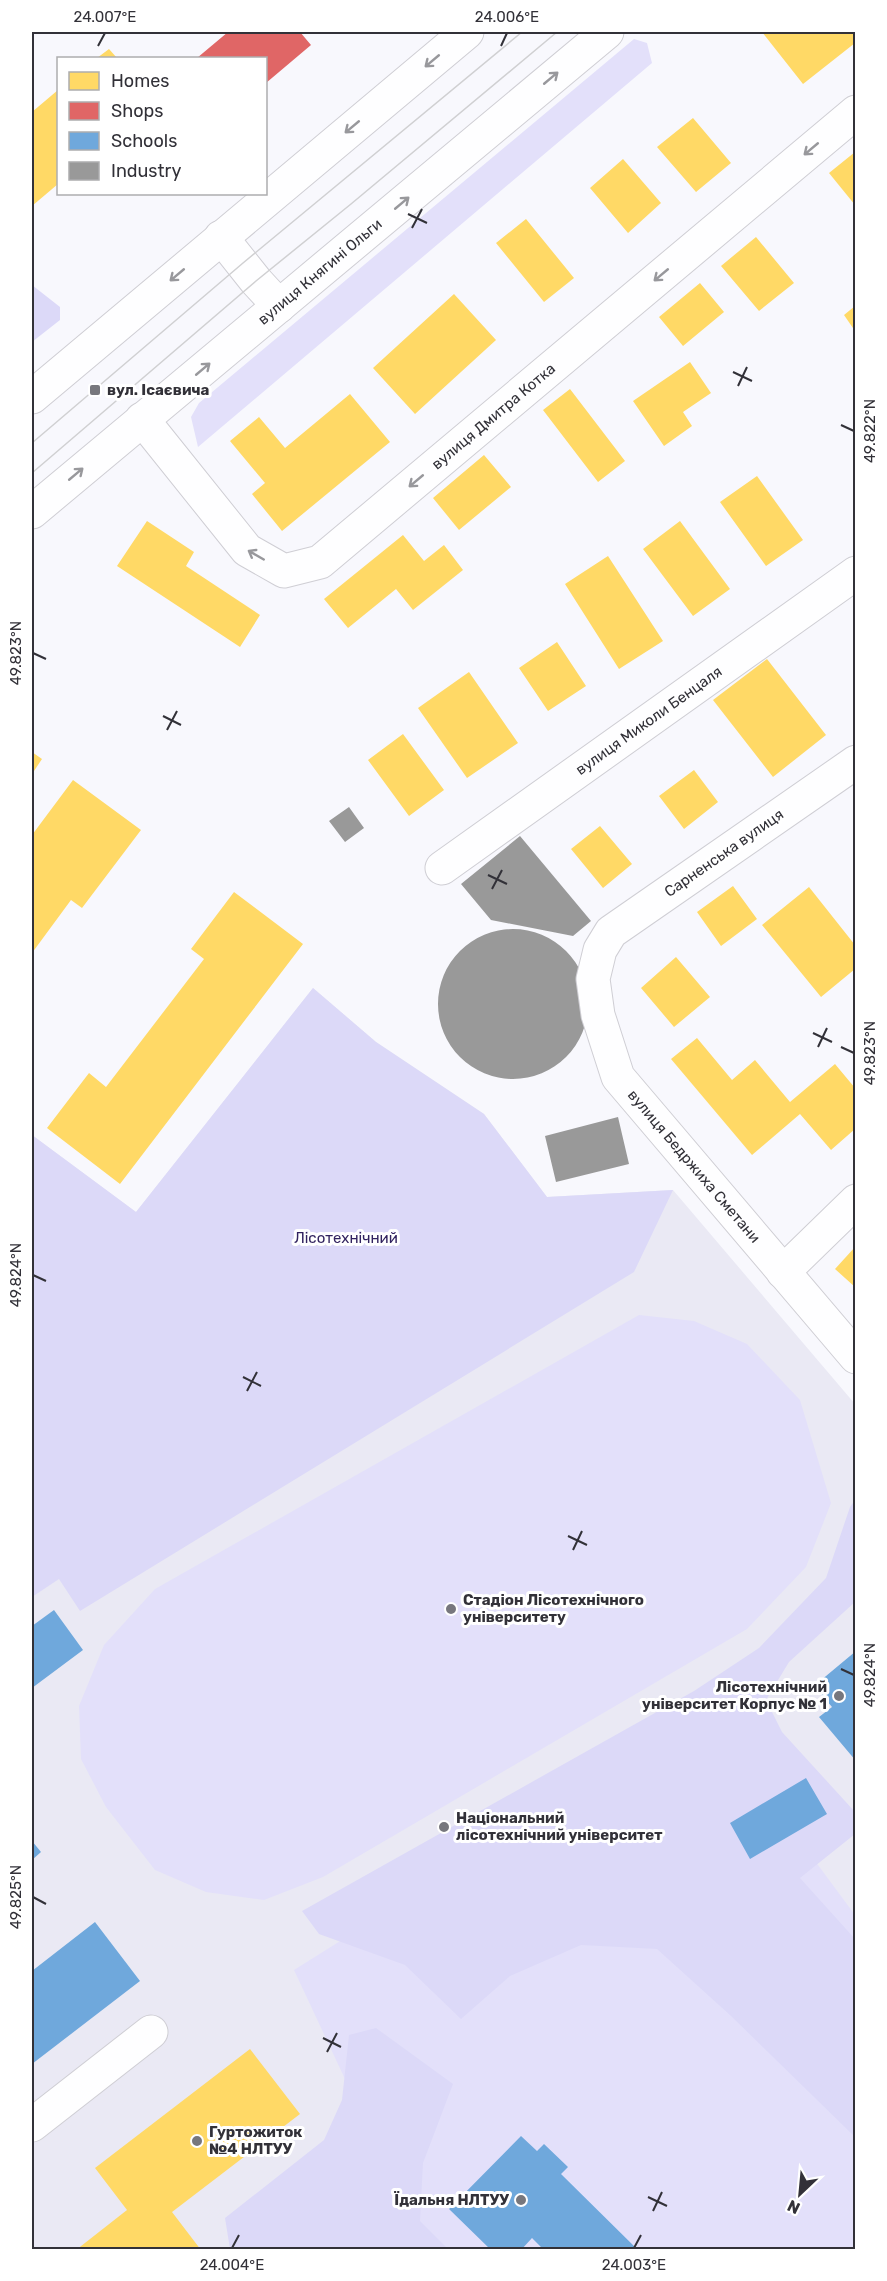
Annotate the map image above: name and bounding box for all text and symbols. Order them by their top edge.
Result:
text: 24.007°E [74,8,136,26]
text: 24.006°E [475,8,539,26]
one-way arrow [424,54,440,67]
legend [57,57,267,195]
text: Homes [111,70,169,92]
one-way arrow [543,71,558,85]
text: Shops [111,100,163,122]
one-way arrow [345,120,360,134]
text: Schools [111,130,177,152]
one-way arrow [803,143,819,156]
text: Industry [111,160,181,182]
one-way arrow [394,197,410,210]
street label: вулиця Княгині Ольги [254,215,386,329]
one-way arrow [170,268,185,282]
one-way arrow [654,268,669,282]
street label: вулиця Дмитра Котка [428,359,559,473]
one-way arrow [195,362,211,375]
place label: вул. Ісаєвича [107,381,210,399]
marker: вул. Ісаєвича [88,383,102,397]
text: 49.822°N [861,399,879,463]
one-way arrow [68,467,83,481]
one-way arrow [408,475,424,488]
one-way arrow [248,549,265,561]
text: 49.823°N [7,621,25,685]
street label: вулиця Миколи Бенцаля [572,662,726,779]
street label: Сарненська вулиця [661,805,787,901]
text: 49.823°N [861,1021,879,1085]
street label: вулиця Бедржиха Сметани [624,1086,764,1247]
park label: Лісотехнічний [294,1229,398,1247]
text: 49.824°N [7,1243,25,1307]
place label: Стадіон Лісотехнічного університету [463,1591,644,1626]
marker: Стадіон Лісотехнічного університету [444,1602,458,1616]
text: 49.824°N [861,1643,879,1707]
place label: Лісотехнічний університет Корпус № 1 [642,1678,827,1713]
marker: Лісотехнічний університет Корпус № 1 [832,1689,846,1703]
place label: Національний лісотехнічний університет [456,1809,663,1844]
marker: Національний лісотехнічний університет [437,1820,451,1834]
text: 49.825°N [7,1865,25,1929]
place label: Гуртожиток №4 НЛТУУ [209,2123,302,2158]
marker: Гуртожиток №4 НЛТУУ [190,2134,204,2148]
north arrow [770,2164,830,2224]
place label: Їдальня НЛТУУ [393,2191,509,2209]
marker: Їдальня НЛТУУ [514,2193,528,2207]
text: N [784,2196,803,2218]
text: 24.004°E [200,2256,264,2274]
text: 24.003°E [602,2256,666,2274]

